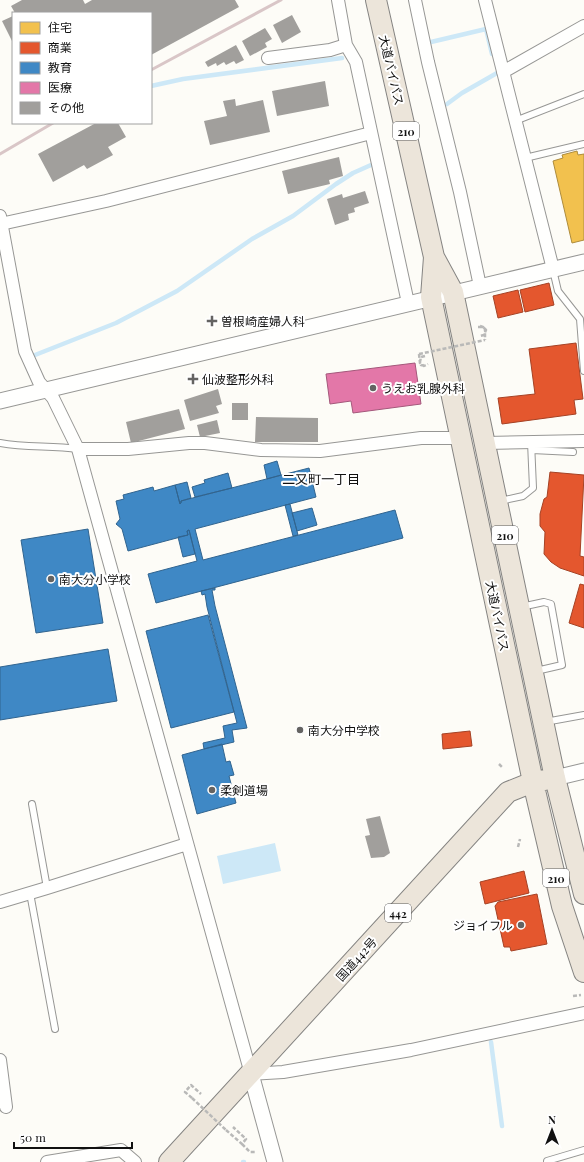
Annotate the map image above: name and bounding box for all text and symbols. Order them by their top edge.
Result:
legend [12,12,152,124]
text: 住宅 [48,19,72,35]
street label: 大道バイパス [376,33,408,107]
text: 商業 [48,39,72,55]
text: 教育 [48,59,72,75]
text: 医療 [48,79,72,95]
text: その他 [48,99,84,115]
road number: 210 [393,122,419,140]
place label: 曽根崎産婦人科 [221,313,305,329]
marker: 曽根崎産婦人科 [206,315,218,327]
place label: 仙波整形外科 [202,371,274,387]
marker: 仙波整形外科 [187,373,199,385]
place label: うえお乳腺外科 [381,380,465,396]
marker: うえお乳腺外科 [368,383,378,393]
district label: 二又町一丁目 [282,470,360,487]
road number: 210 [492,526,518,544]
place label: 南大分小学校 [59,571,131,587]
marker: 南大分小学校 [46,574,56,584]
street label: 大道バイパス [483,579,513,653]
place label: 南大分中学校 [308,722,380,738]
marker: 南大分中学校 [295,725,305,735]
place label: 柔剣道場 [220,782,268,798]
marker: 柔剣道場 [207,785,217,795]
road number: 210 [543,869,569,887]
road number: 442 [385,904,411,922]
place label: ジョイフル [453,917,513,933]
marker: ジョイフル [516,920,526,930]
street label: 国道442号 [332,934,380,984]
north arrow [532,1110,572,1150]
text: N [548,1112,556,1127]
scale bar [14,1124,132,1150]
text: 50 m [20,1129,46,1145]

